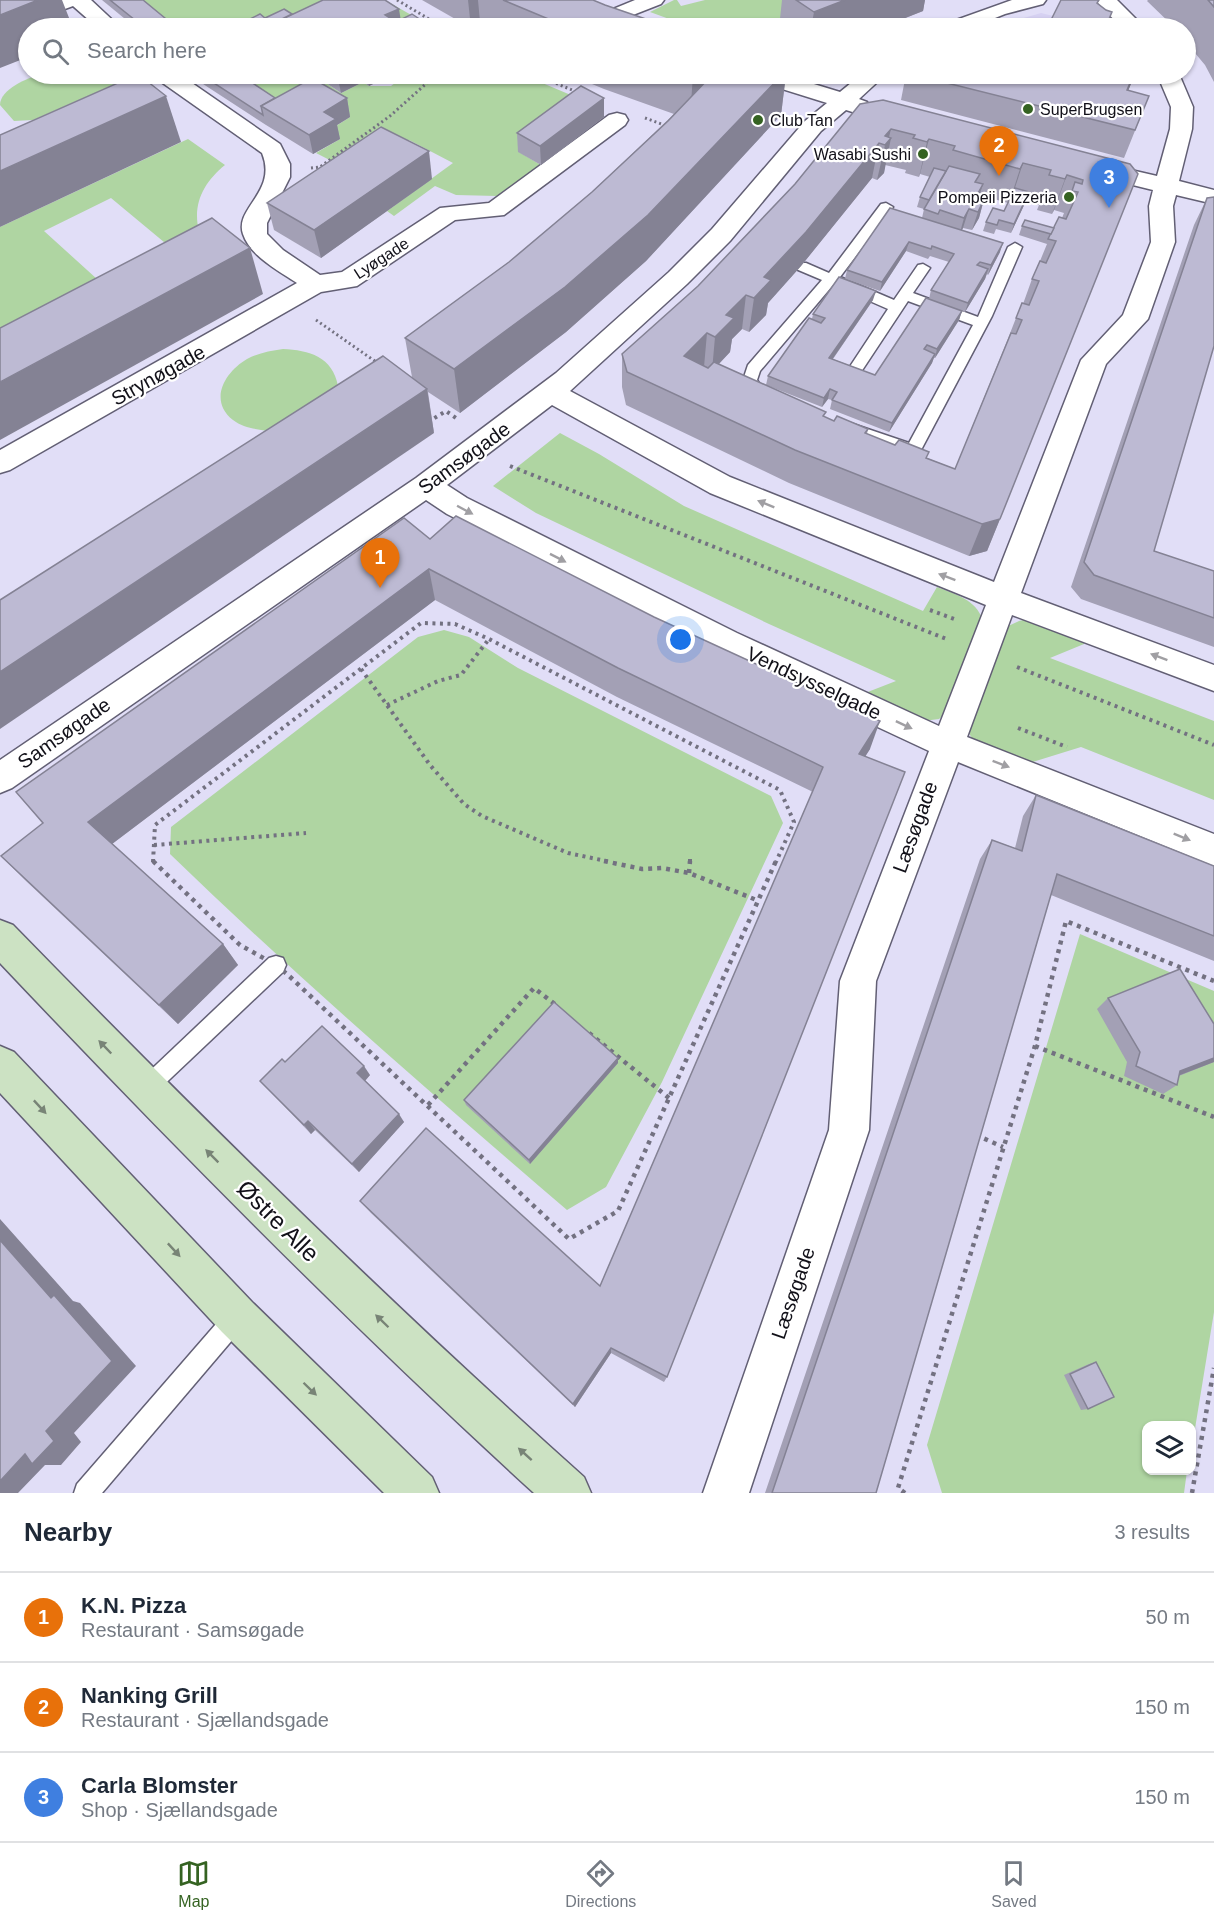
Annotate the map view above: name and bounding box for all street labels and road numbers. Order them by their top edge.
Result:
street label: Lyøgade [351,234,412,282]
street label: Strynøgade [107,340,209,410]
street label: Samsøgade [414,417,514,499]
street label: Vendsysselgade [743,642,885,724]
street label: Samsøgade [14,693,114,773]
street label: Læsøgade [888,778,942,876]
street label: Østre Alle [232,1174,325,1267]
street label: Læsøgade [767,1244,819,1342]

